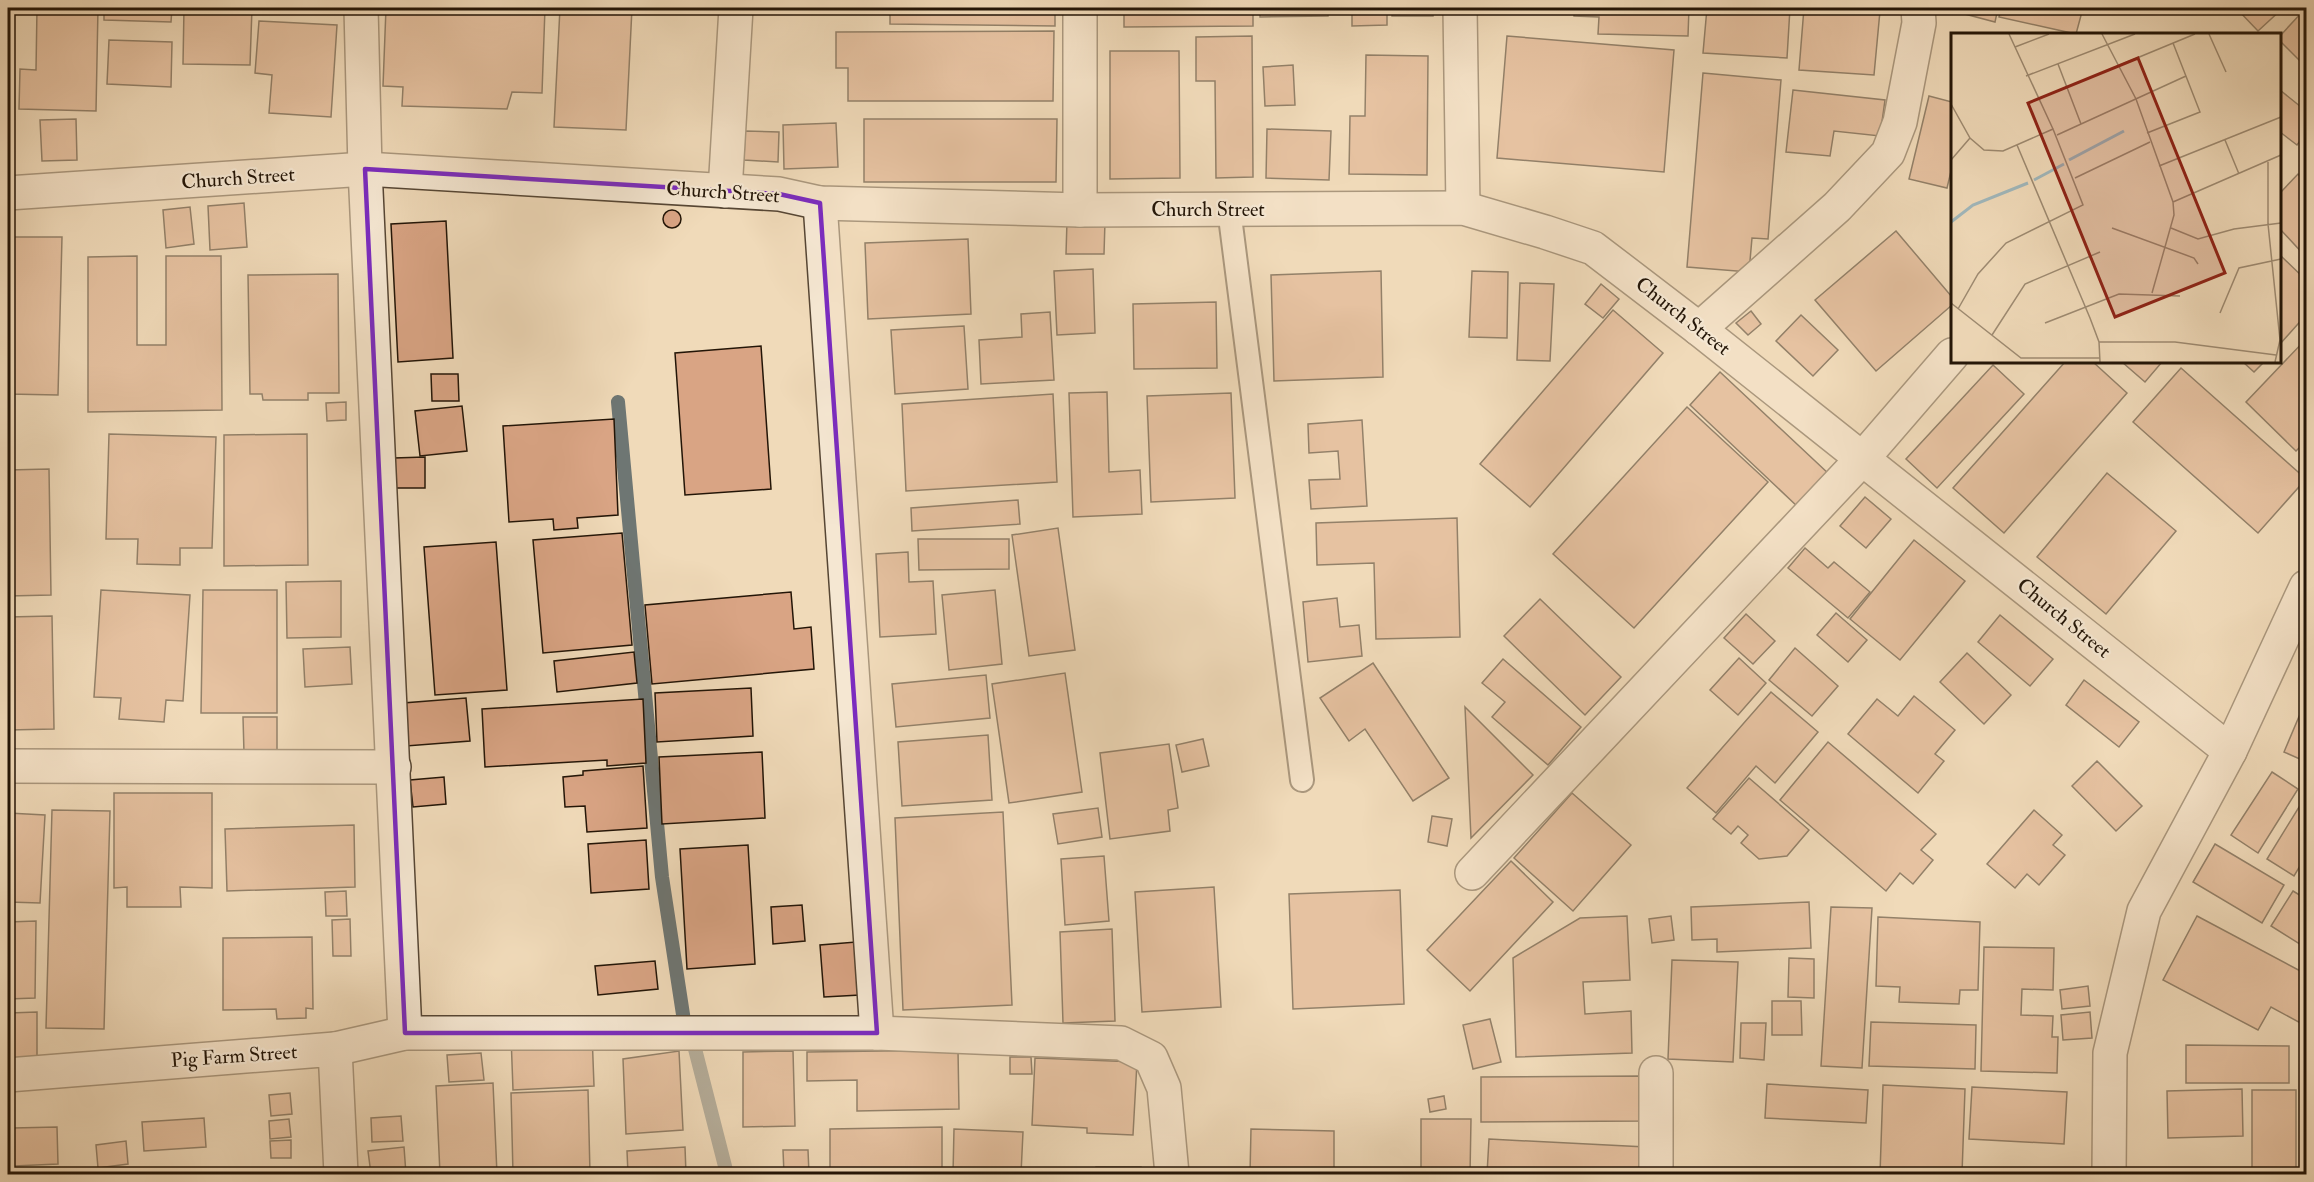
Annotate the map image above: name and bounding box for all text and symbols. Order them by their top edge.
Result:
inset map [1951,33,2281,363]
street label: Church Street [180,162,296,194]
street label: Church Street [665,176,781,208]
street label: Church Street [1151,197,1265,222]
street label: Church Street [1631,271,1736,361]
street label: Church Street [2012,573,2116,664]
street label: Pig Farm Street [170,1039,299,1073]

